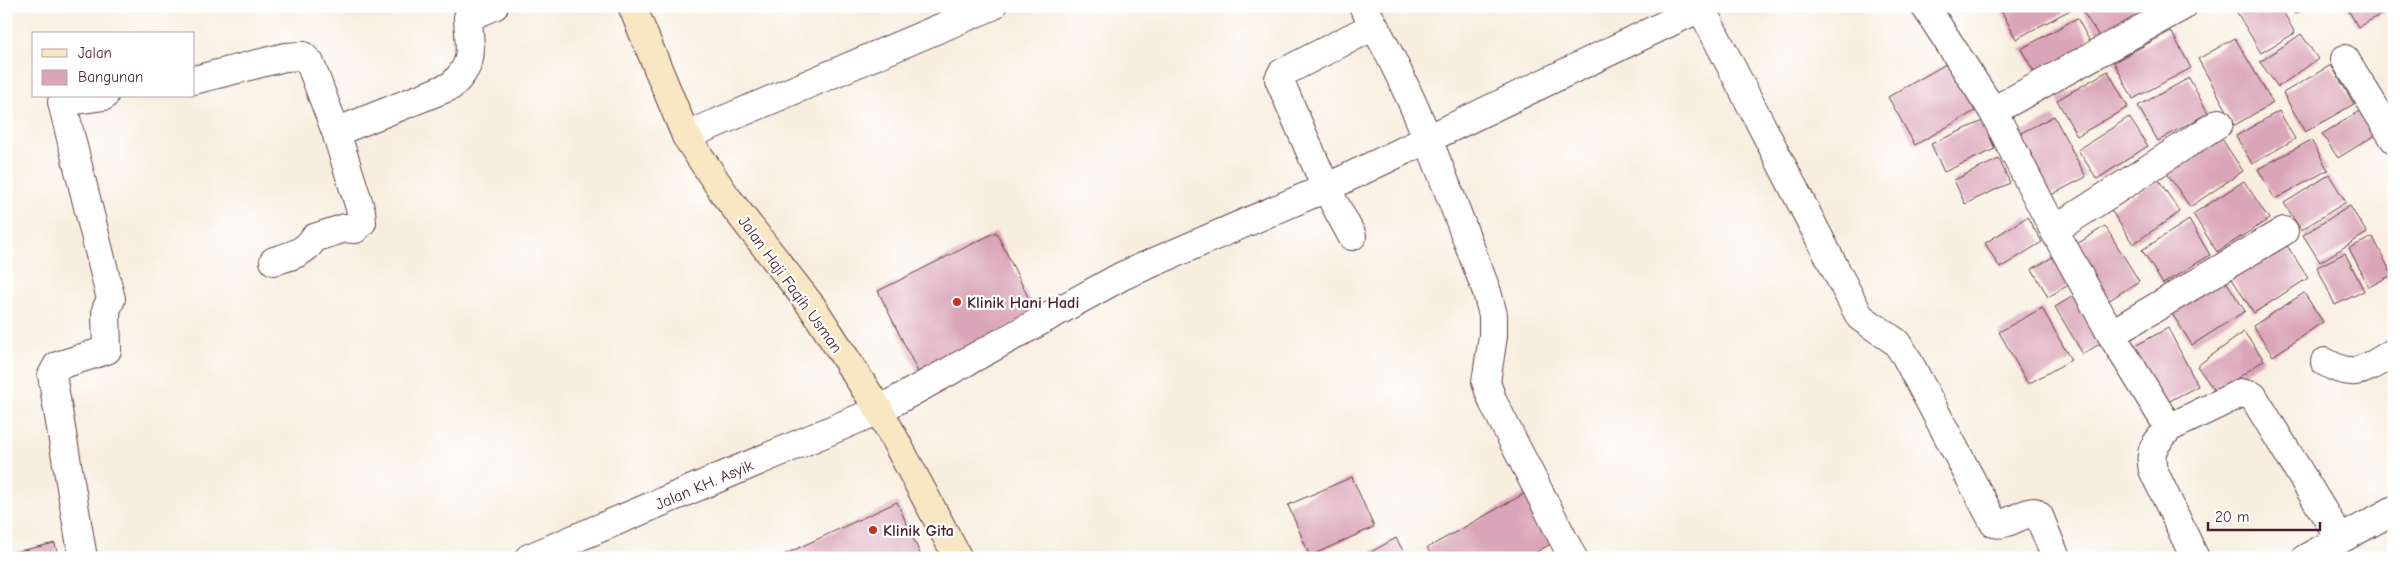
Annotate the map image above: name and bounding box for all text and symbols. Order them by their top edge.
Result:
legend [32,32,195,98]
text: Jalan [78,44,112,62]
text: Bangunan [78,68,143,86]
street label: Jalan Haji Faqih Usman [735,213,846,356]
place label: Klinik Hani Hadi [967,294,1079,312]
marker: Klinik Hani Hadi [951,296,963,308]
street label: Jalan KH. Asyik [653,456,756,514]
scale bar [2208,499,2320,531]
text: 20 m [2215,508,2249,526]
place label: Klinik Gita [883,522,954,540]
marker: Klinik Gita [867,524,879,536]

